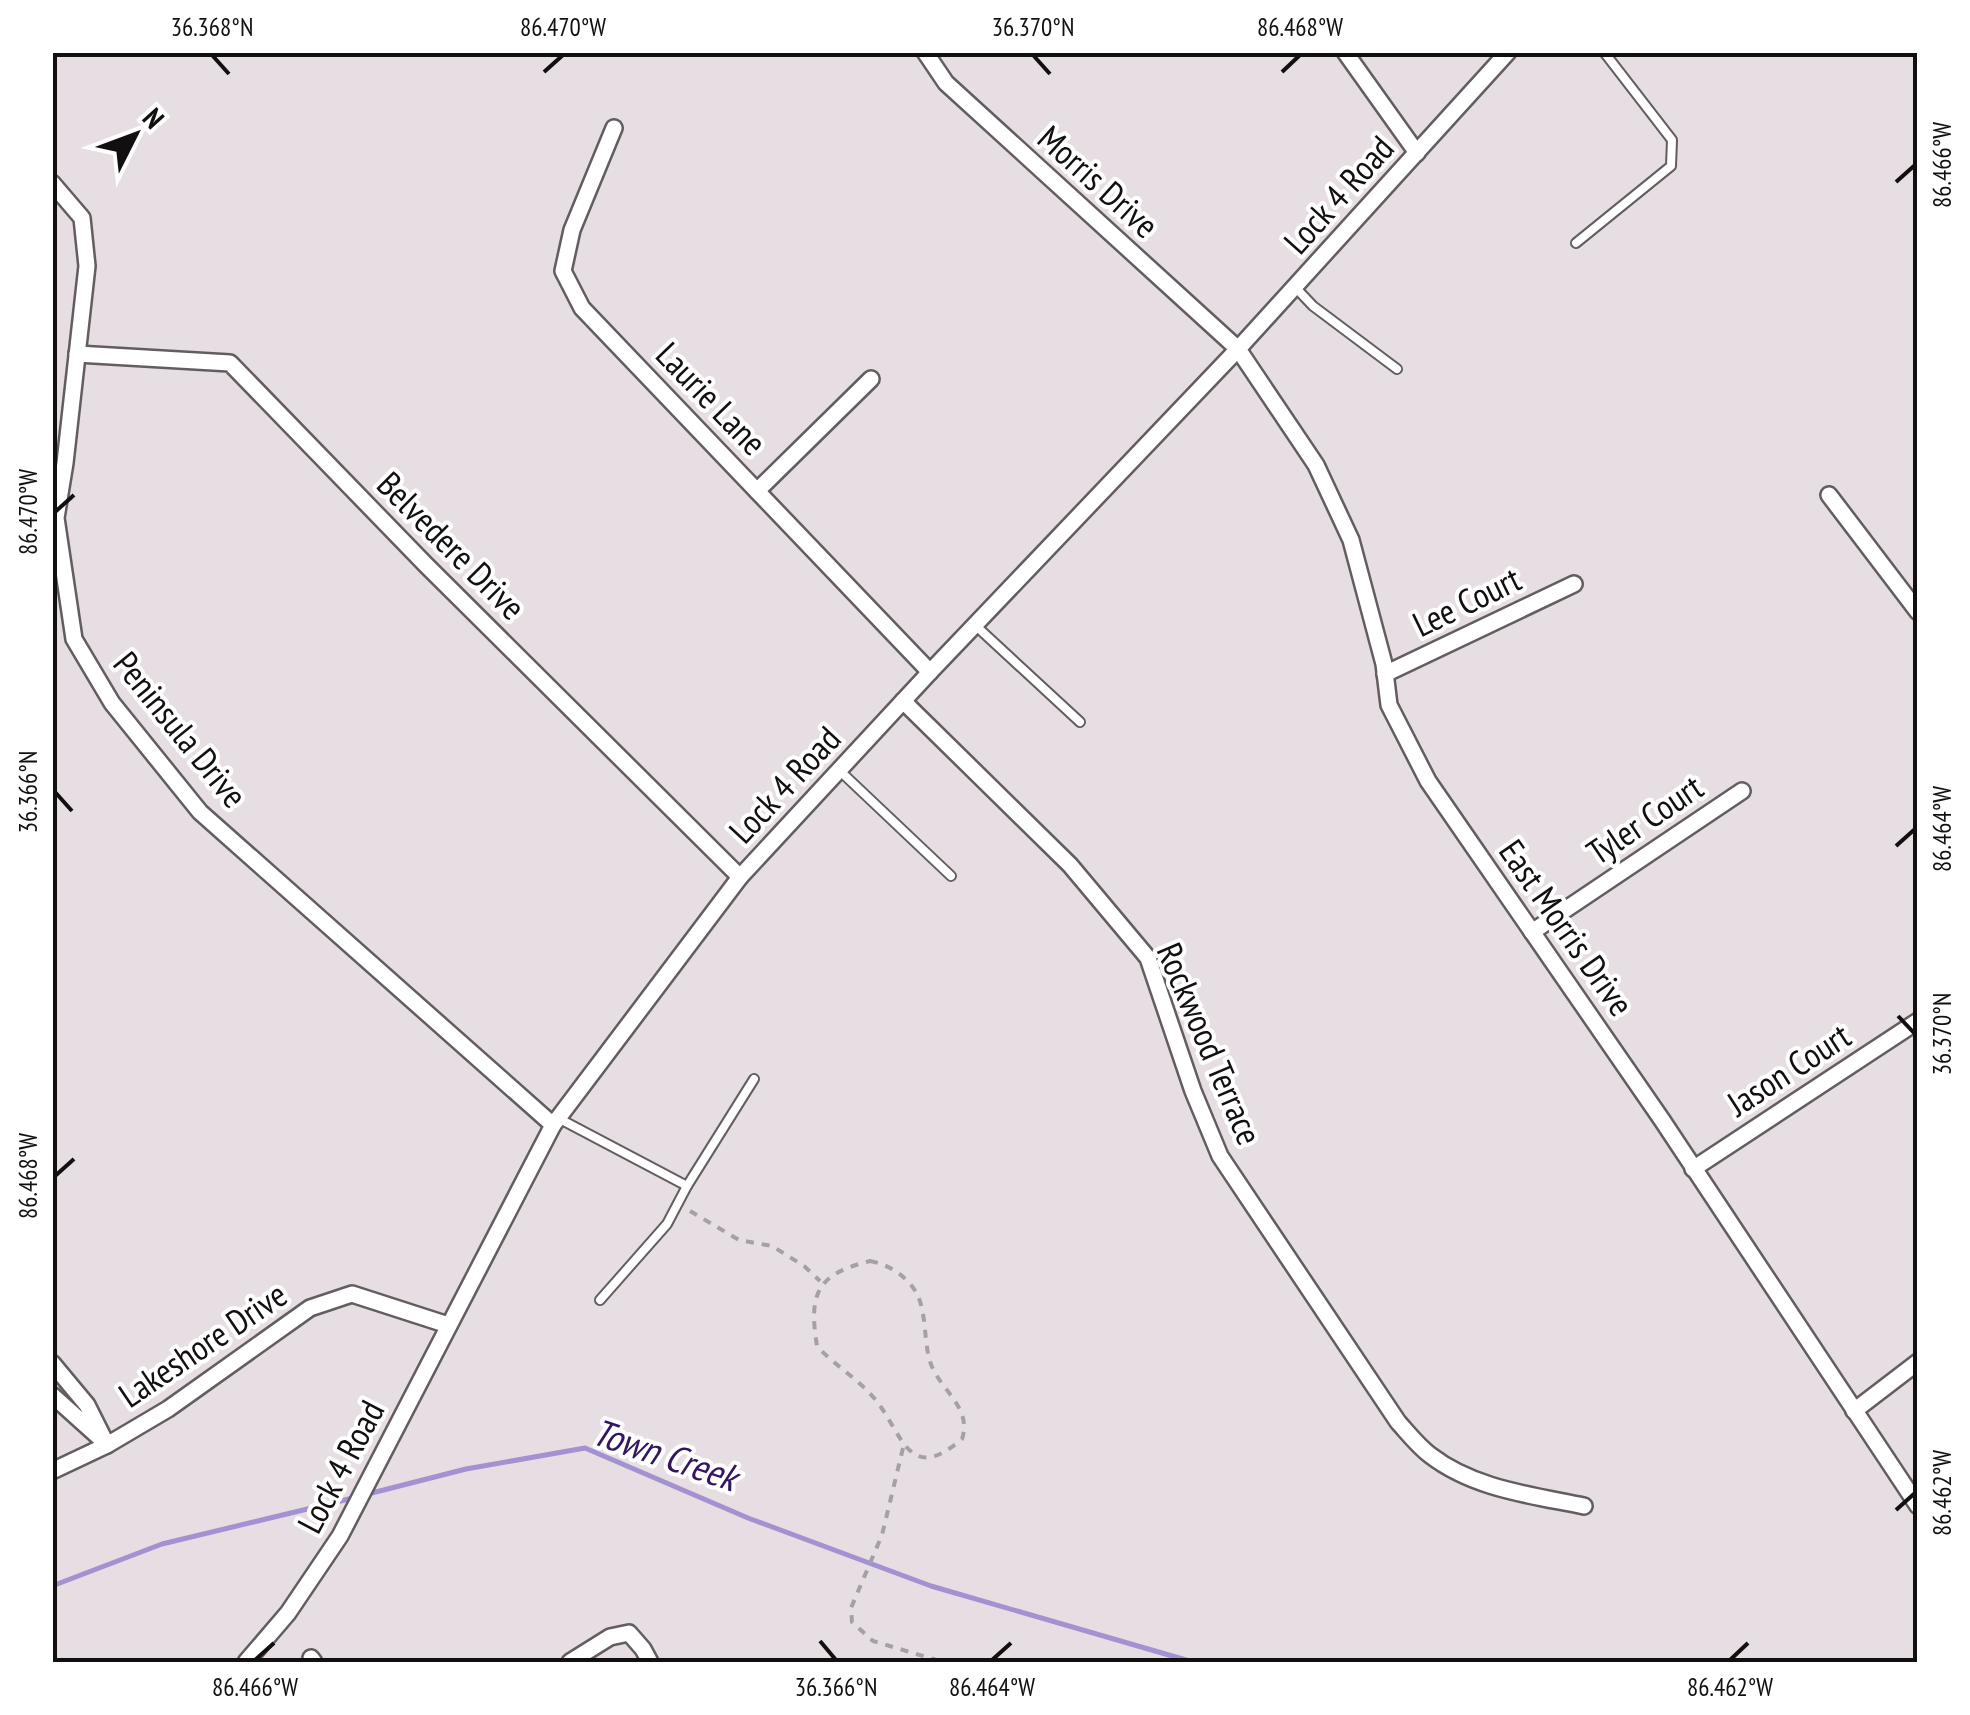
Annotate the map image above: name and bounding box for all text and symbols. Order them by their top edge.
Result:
text: 36.368°N [171,11,253,43]
text: 86.470°W [520,11,606,43]
text: 36.370°N [992,11,1074,43]
text: 86.468°W [1257,11,1343,43]
north arrow [85,85,185,185]
text: N [135,100,173,136]
street label: Morris Drive [1029,115,1169,248]
text: 86.466°W [1926,122,1958,208]
street label: Lock 4 Road [1273,126,1403,263]
street label: Laurie Lane [646,332,777,465]
street label: Belvedere Drive [368,461,536,629]
text: 86.470°W [12,469,44,555]
street label: Lee Court [1405,555,1528,647]
street label: Peninsula Drive [104,642,258,817]
street label: Lock 4 Road [718,716,850,853]
text: 36.366°N [12,751,44,833]
street label: Tyler Court [1578,763,1712,875]
text: 86.464°W [1926,786,1958,872]
street label: East Morris Drive [1489,830,1644,1025]
street label: Rockwood Terrace [1147,936,1273,1151]
text: 36.370°N [1926,993,1958,1075]
street label: Jason Court [1717,1012,1859,1126]
text: 86.468°W [12,1133,44,1219]
street label: Lakeshore Drive [110,1271,295,1417]
street label: Lock 4 Road [286,1392,394,1541]
water label: Town Creek [587,1406,748,1502]
text: 86.462°W [1926,1450,1958,1536]
text: 86.466°W [212,1671,298,1703]
text: 36.366°N [795,1671,877,1703]
text: 86.464°W [949,1671,1035,1703]
text: 86.462°W [1687,1671,1773,1703]

